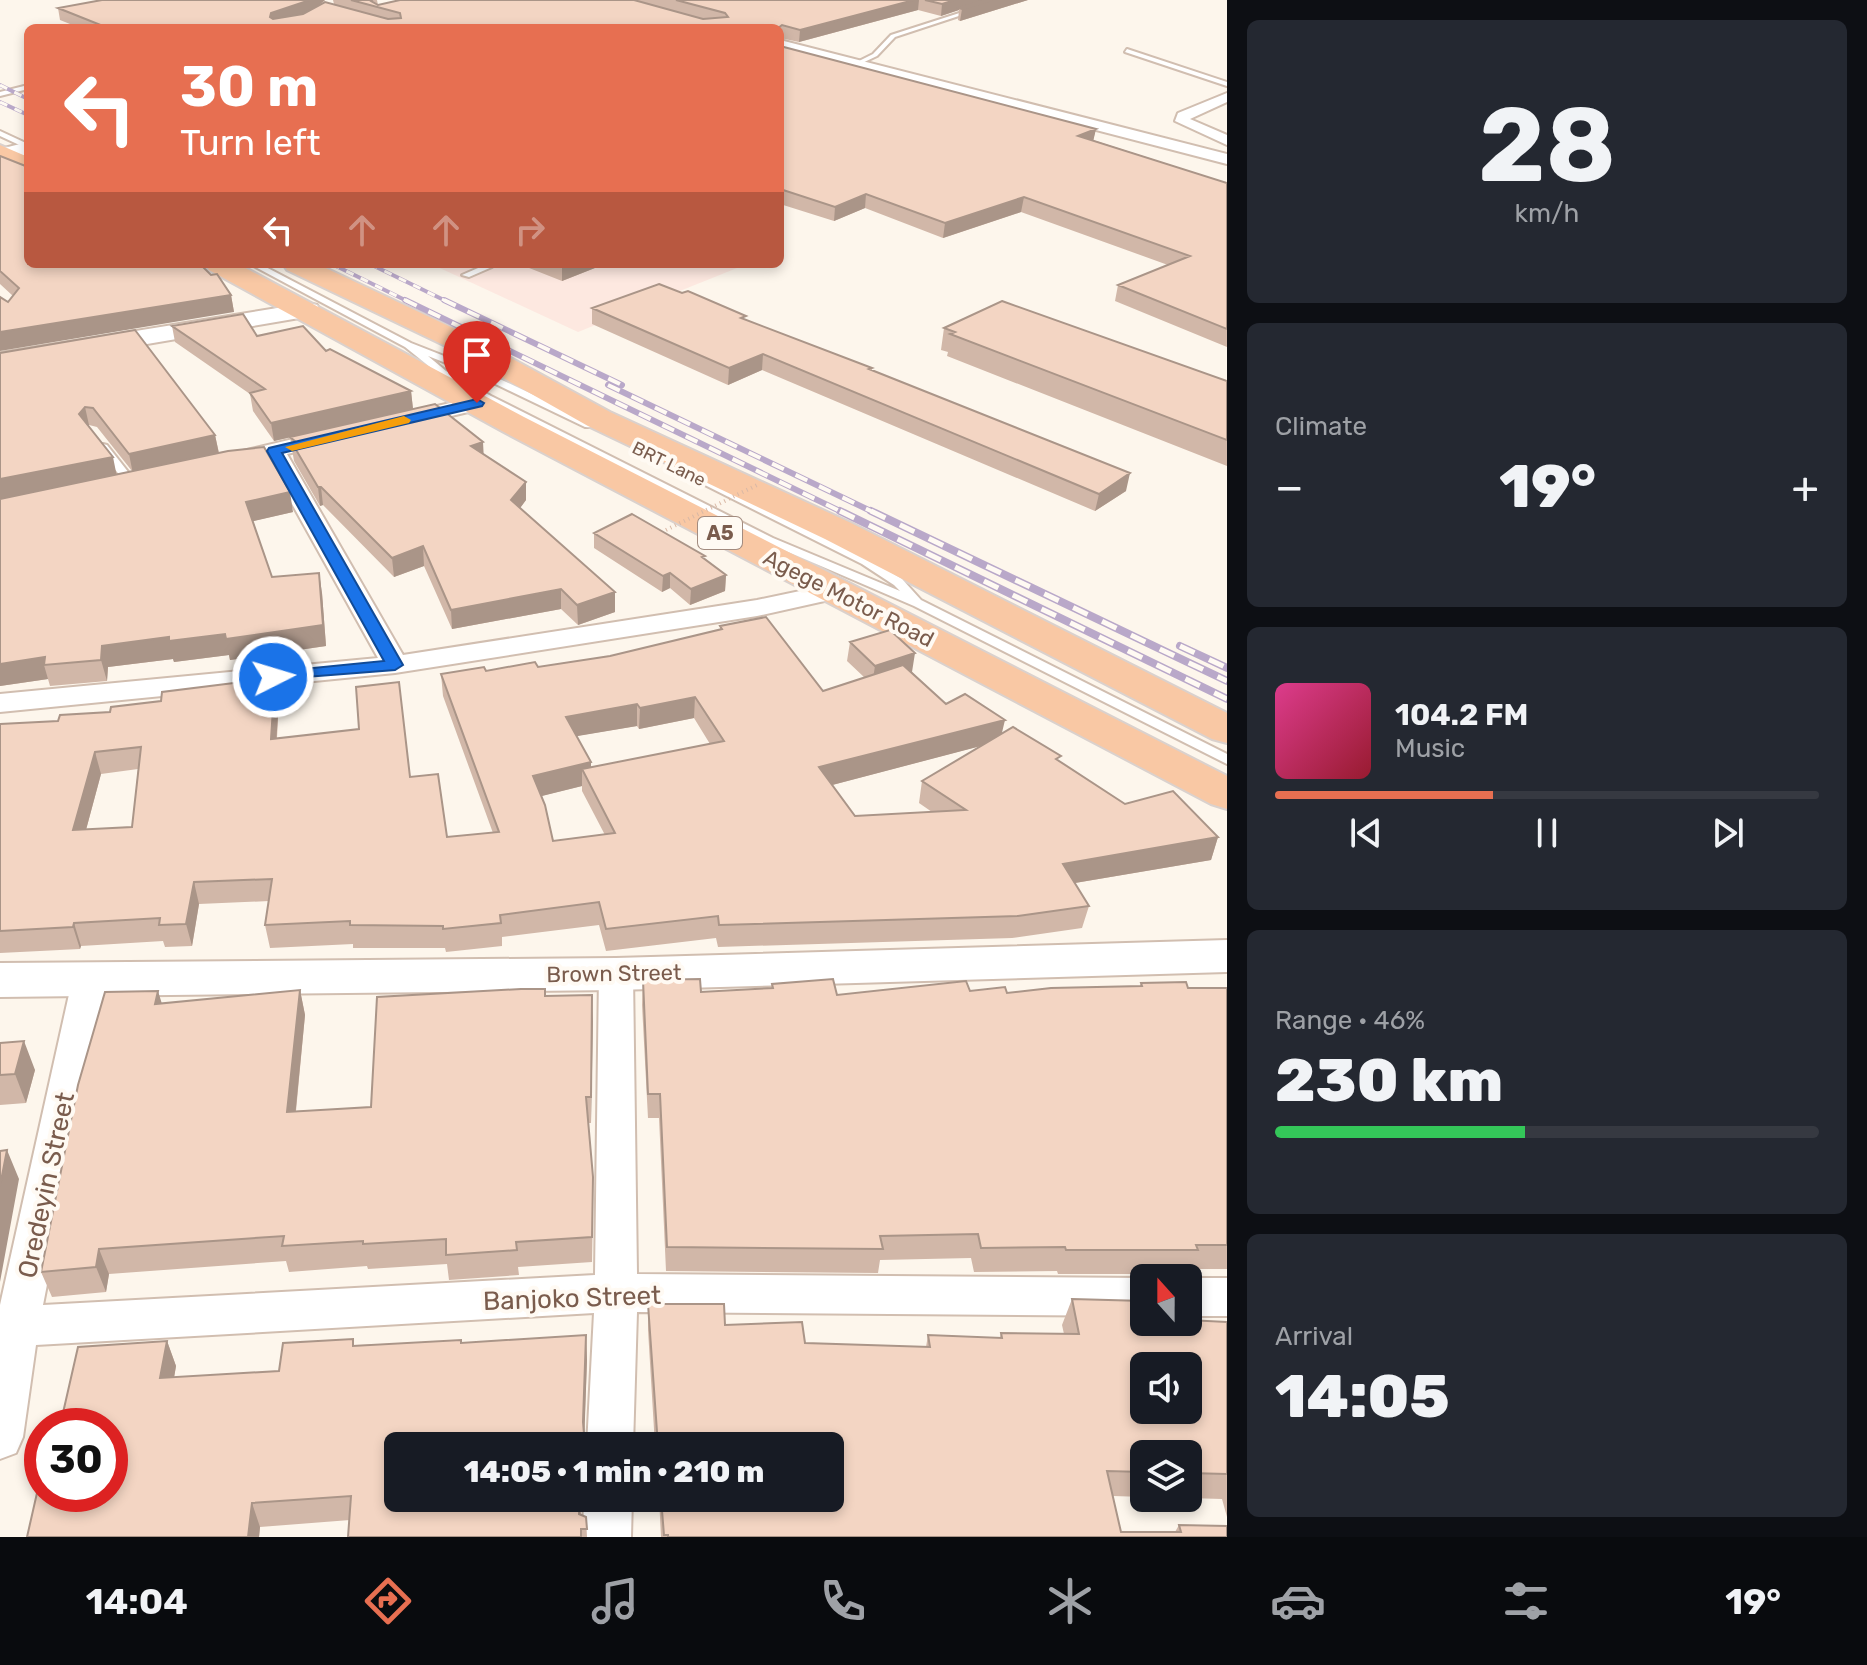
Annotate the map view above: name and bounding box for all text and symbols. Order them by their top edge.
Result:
text: 30 m [180,54,318,120]
icon: left [48,56,152,160]
text: 28 [1478,84,1616,207]
text: Turn left [180,121,321,164]
text: km/h [1515,198,1579,229]
icon: left [256,208,300,252]
icon: ahead [340,208,384,252]
icon: ahead [424,208,468,252]
icon: right [508,208,552,252]
pin [443,321,511,403]
icon: arrive [455,333,499,377]
text: Climate [1275,411,1367,442]
street label: BRT Lane [629,437,709,491]
text: 19° [1499,451,1596,522]
text: − [1275,461,1304,513]
text: + [1792,461,1819,513]
road number: A5 [698,517,742,549]
street label: Agege Motor Road [759,544,938,653]
position arrow [231,635,315,719]
text: 104.2 FM [1395,697,1528,733]
text: Music [1395,733,1465,764]
icon: previous [1344,811,1388,855]
icon: pause [1525,811,1569,855]
icon: next [1706,811,1750,855]
street label: Brown Street [546,959,682,988]
text: Range · 46% [1275,1005,1425,1036]
text: 230 km [1275,1045,1503,1116]
street label: Oredeyin Street [12,1089,81,1281]
north arrow [1130,1264,1202,1336]
map controls [1130,1264,1202,1512]
street label: Banjoko Street [482,1280,662,1317]
text: Arrival [1275,1321,1353,1352]
button: sound [1130,1352,1202,1424]
text: 14:05 [1275,1361,1450,1432]
speed limit sign: 30 [24,1408,128,1512]
button: layers [1130,1440,1202,1512]
text: 14:05 · 1 min · 210 m [464,1454,764,1490]
icon: directions [360,1573,416,1629]
icon: music [587,1573,643,1629]
icon: phone [815,1573,871,1629]
icon: climate [1042,1573,1098,1629]
icon: car [1270,1573,1326,1629]
icon: filters [1498,1573,1554,1629]
text: 14:04 [86,1580,188,1623]
text: 19° [1725,1580,1781,1623]

